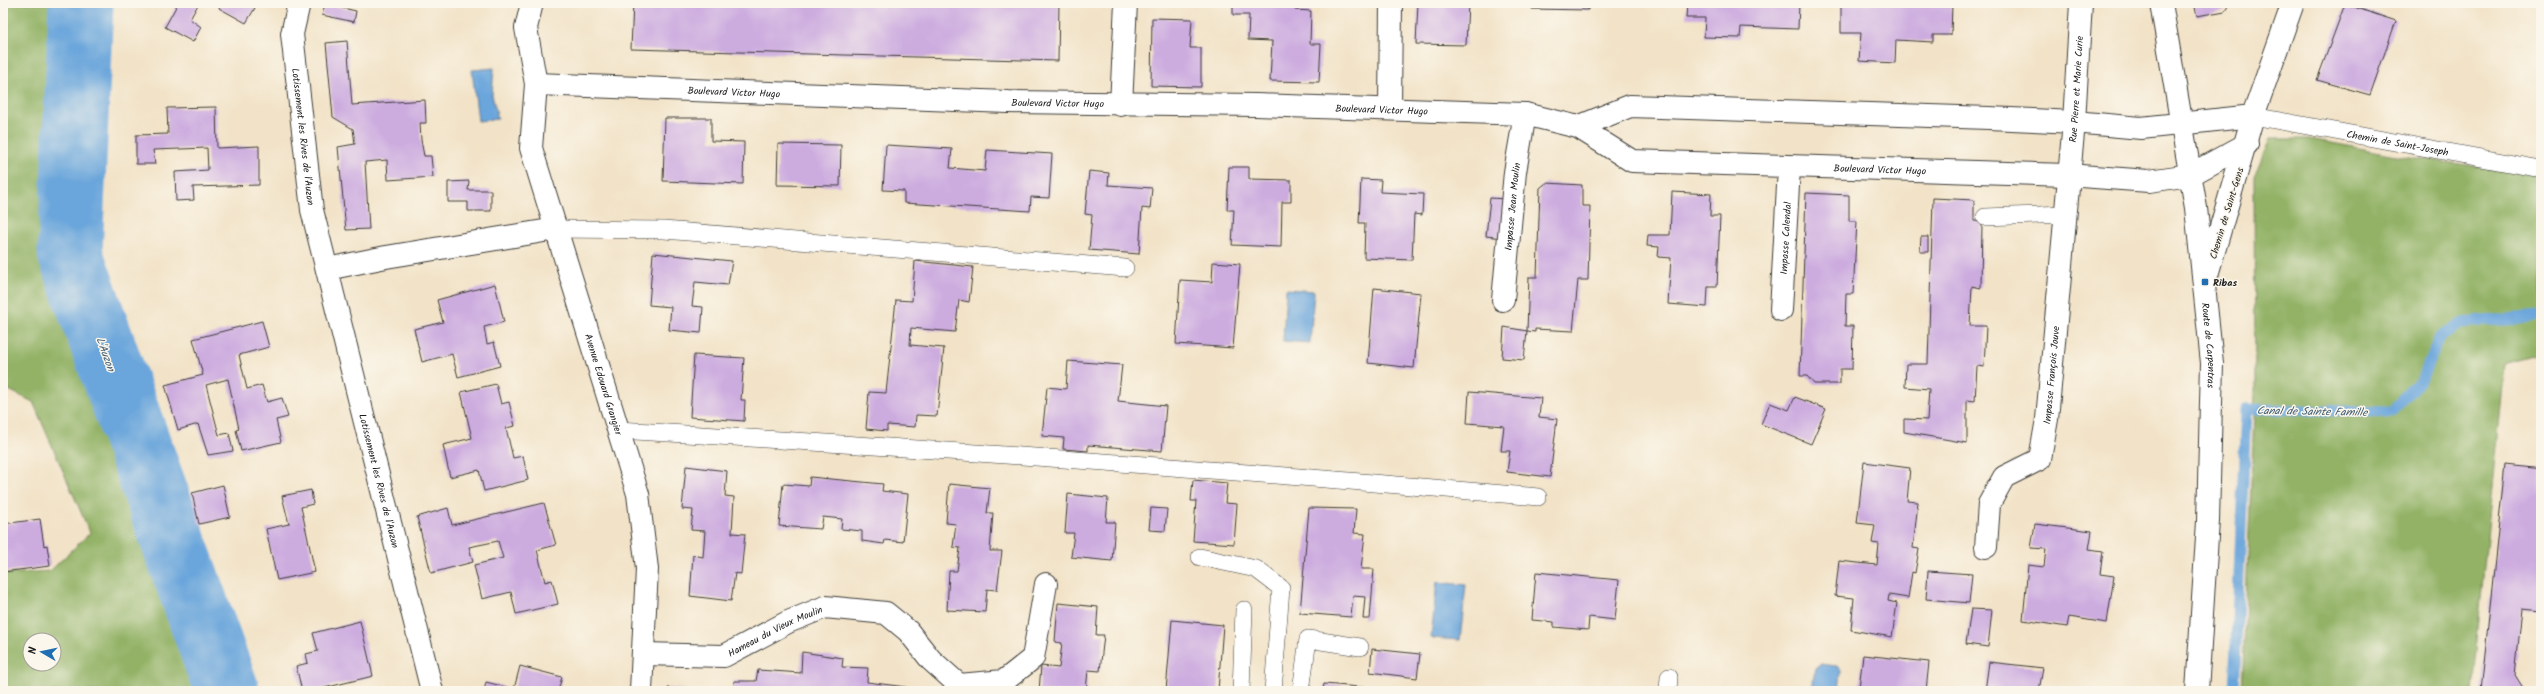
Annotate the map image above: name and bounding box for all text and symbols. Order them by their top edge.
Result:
street label: Rue Pierre et Marie Curie [2065,35,2088,143]
street label: Lotissement les Rives de l'Auzon [287,67,318,206]
street label: Boulevard Victor Hugo [687,83,781,102]
street label: Boulevard Victor Hugo [1011,95,1105,112]
street label: Boulevard Victor Hugo [1335,101,1429,120]
street label: Chemin de Saint-Joseph [2345,126,2450,161]
street label: Boulevard Victor Hugo [1833,160,1927,179]
street label: Impasse Jean Moulin [1501,161,1525,251]
street label: Chemin de Saint-Gens [2205,165,2249,261]
street label: Impasse Calendal [1776,201,1796,275]
place label: Ribas [2213,275,2237,291]
marker: Ribas [2200,277,2210,287]
street label: Route de Carpentras [2197,302,2219,389]
street label: Impasse François Jouve [2039,325,2064,426]
street label: Avenue Edouard Grangier [580,332,626,438]
water label: L'Auzon [91,335,120,375]
water label: Canal de Sainte Famille [2257,402,2368,422]
street label: Lotissement les Rives de l'Auzon [354,412,403,550]
street label: Hameau du Vieux Moulin [725,602,825,662]
north arrow [22,632,62,672]
text: N [24,646,43,655]

